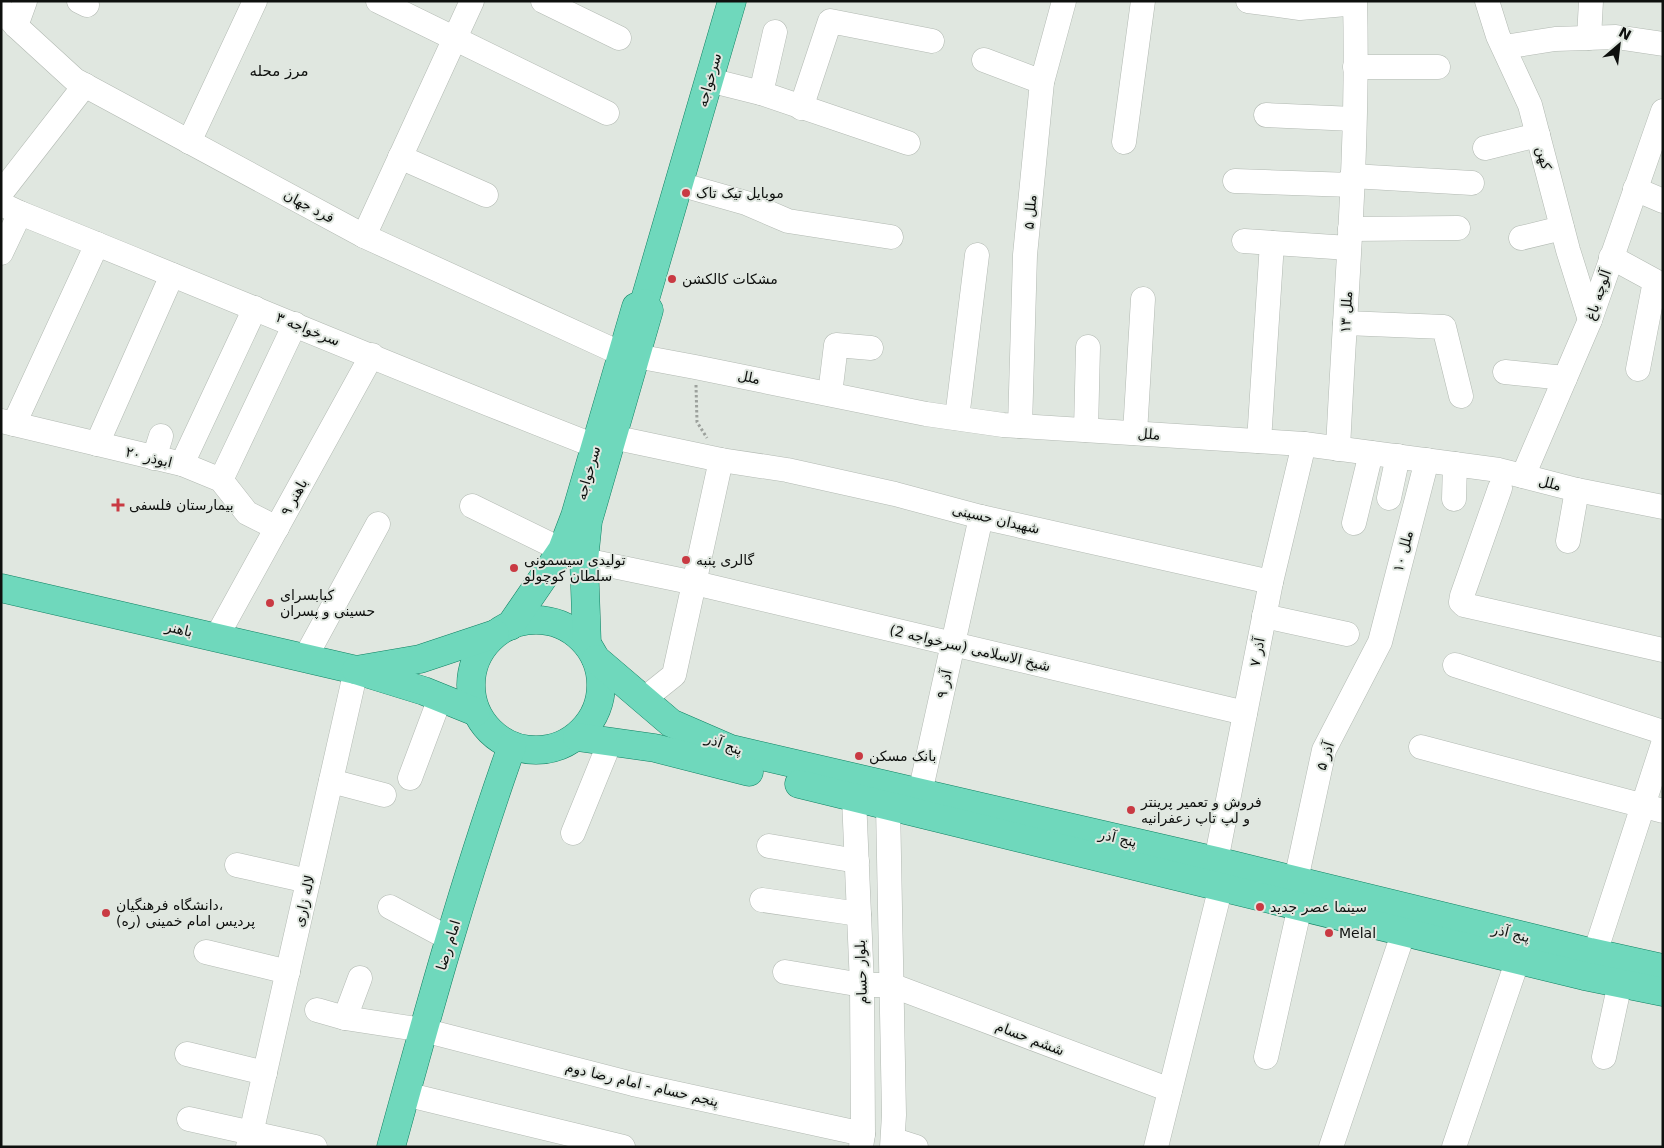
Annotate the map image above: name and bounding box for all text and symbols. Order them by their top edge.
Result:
north arrow [1594,20,1644,70]
text: N [1616,24,1634,43]
street label: سرخواجه [694,51,725,109]
district label: مرز محله [249,62,309,80]
street label: کهن [1532,144,1555,172]
place label: موبایل تیک تاک [696,185,784,202]
street label: فرد جهان [281,186,337,227]
marker: موبایل تیک تاک [680,187,692,199]
street label: ملل ۵ [1021,194,1039,230]
street label: آلوچه باغ [1582,267,1615,323]
place label: مشکات کالکشن [682,271,778,288]
marker: مشکات کالکشن [666,273,678,285]
street label: ملل ۱۳ [1337,290,1355,334]
street label: سرخواجه ۳ [273,309,342,350]
street label: ملل [736,367,762,387]
street label: ملل [1137,425,1161,443]
street label: ابوذر ۲۰ [124,443,174,471]
street label: سرخواجه [573,444,604,502]
street label: ملل [1537,472,1563,494]
street label: ۹ باهنر [277,476,311,519]
place label: بیمارستان فلسفی [129,497,234,514]
marker: بیمارستان فلسفی [111,498,125,512]
street label: شهیدان حسینی [950,501,1041,538]
street label: ۱۰ ملل [1390,529,1416,573]
place label: تولیدی سیسمونی سلطان کوچولو [523,552,626,585]
place label: گالری پنبه [696,552,755,569]
marker: گالری پنبه [680,554,692,566]
marker: تولیدی سیسمونی سلطان کوچولو [508,562,520,574]
place label: کبابسرای حسینی و پسران [280,587,375,620]
marker: کبابسرای حسینی و پسران [264,597,276,609]
street label: باهنر [163,618,194,641]
street label: شیخ الاسلامی (سرخواجه 2) [888,622,1052,675]
street label: آذر ۷ [1246,635,1269,668]
street label: ۹ آذر [933,667,956,700]
street label: پنج آذر [702,730,745,759]
street label: آذر ۵ [1313,739,1338,773]
place label: بانک مسکن [869,748,936,765]
marker: بانک مسکن [853,750,865,762]
place label: فروش و تعمیر پرینتر و لپ تاپ زعفرانیه [1140,794,1262,827]
marker: فروش و تعمیر پرینتر و لپ تاپ زعفرانیه [1125,804,1137,816]
street label: پنج آذر [1096,826,1139,851]
street label: لاله زاری [290,874,319,929]
place label: دانشگاه فرهنگیان، پردیس امام خمینی (ره) [116,897,255,930]
place label: سینما عصر جدید [1270,899,1367,916]
marker: سینما عصر جدید [1254,901,1266,913]
marker: دانشگاه فرهنگیان، پردیس امام خمینی (ره) [100,907,112,919]
street label: امام رضا [433,918,464,972]
street label: پنج آذر [1489,920,1532,946]
place label: Melal [1339,925,1376,941]
marker: Melal [1323,927,1335,939]
street label: بلوار حسام [852,939,871,1005]
street label: ششم حسام [993,1018,1067,1059]
street label: پنجم حسام - امام رضا دوم [564,1059,720,1110]

